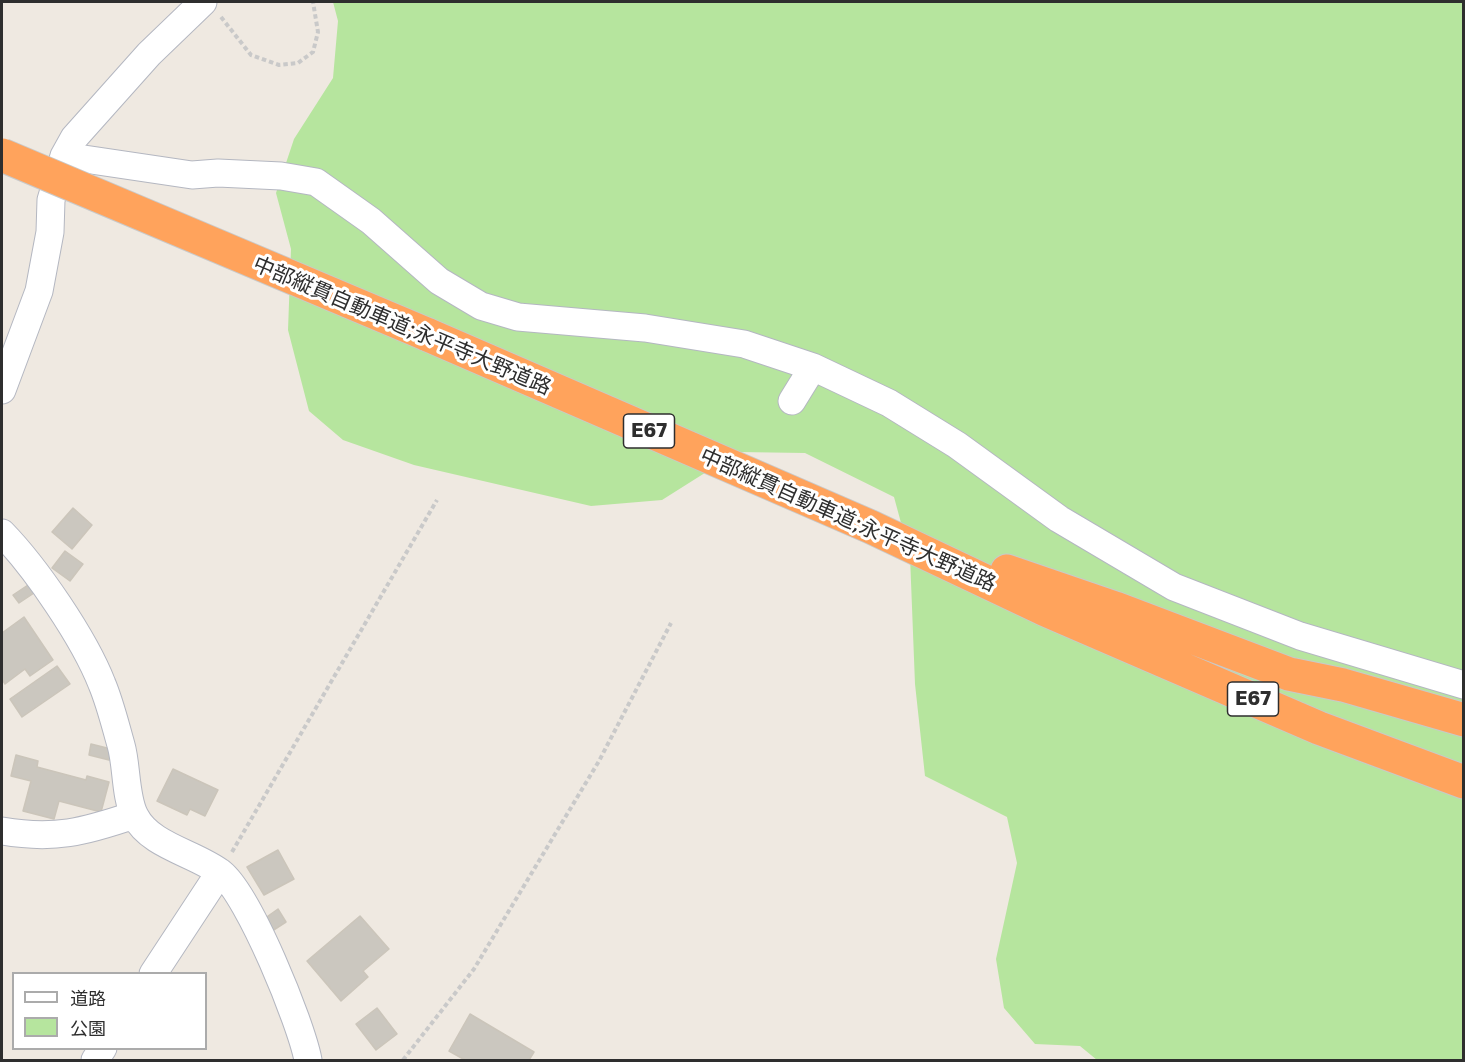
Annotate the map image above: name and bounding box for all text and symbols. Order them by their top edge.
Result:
street label: 中部縦貫自動車道;永平寺大野道路 [249,252,555,400]
road number: E67 [624,414,674,448]
street label: 中部縦貫自動車道;永平寺大野道路 [696,443,1000,597]
road number: E67 [1228,682,1278,716]
legend [12,972,207,1050]
text: 道路 [70,987,106,1009]
text: 公園 [70,1017,106,1039]

